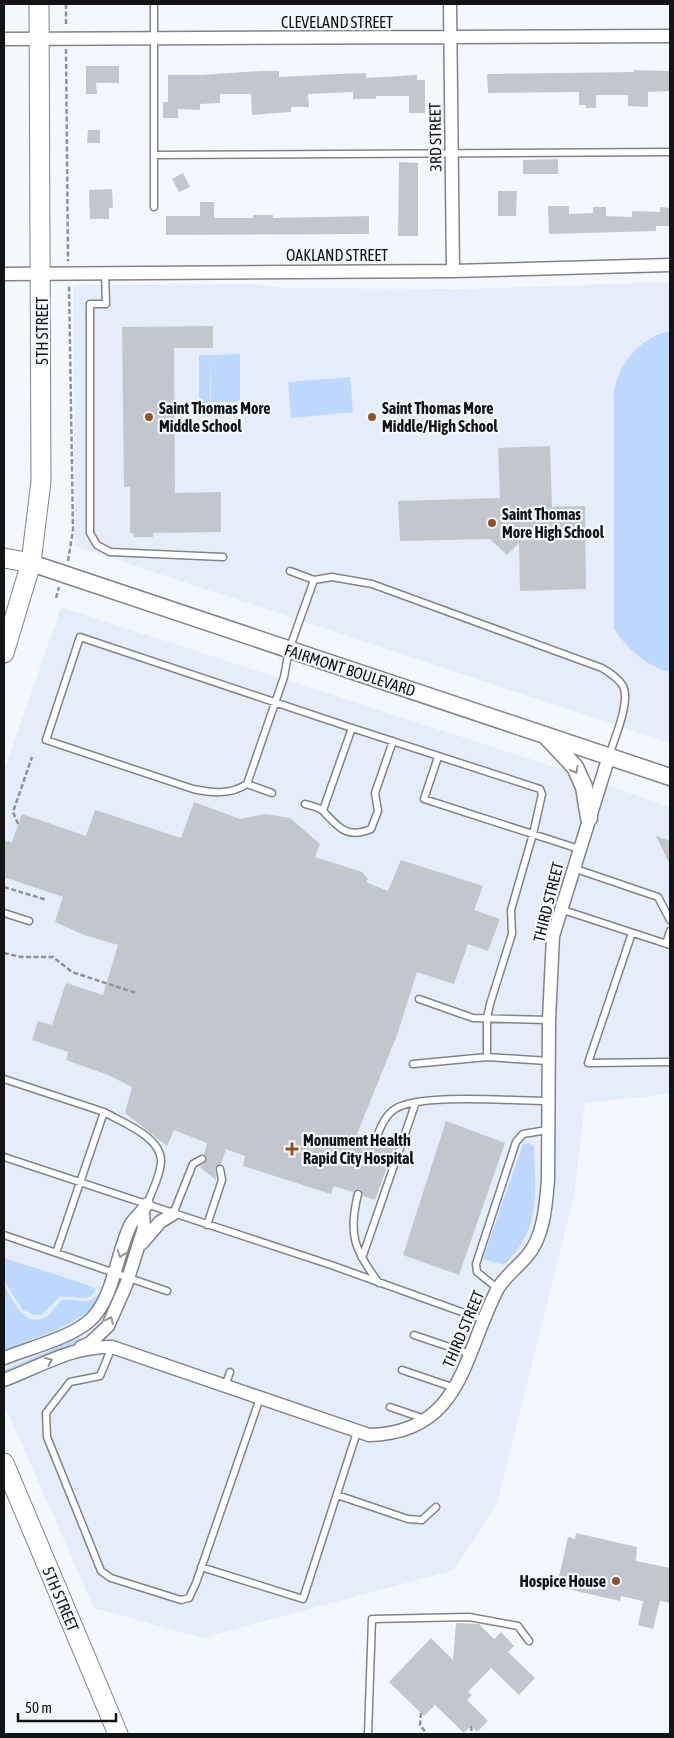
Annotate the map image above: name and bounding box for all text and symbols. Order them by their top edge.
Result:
street label: CLEVELAND STREET [281,13,393,31]
street label: 3RD STREET [425,102,445,172]
street label: OAKLAND STREET [286,246,388,264]
street label: 5TH STREET [33,297,51,365]
place label: Saint Thomas More Middle School [159,399,270,435]
place label: Saint Thomas More Middle/High School [382,399,499,435]
marker: Saint Thomas More Middle School [143,411,155,423]
marker: Saint Thomas More Middle/High School [366,411,378,423]
place label: Saint Thomas More High School [502,505,605,541]
marker: Saint Thomas More High School [486,517,498,529]
street label: FAIRMONT BOULEVARD [282,640,418,700]
one-way arrow [569,765,579,774]
street label: THIRD STREET [529,860,567,944]
place label: Monument Health Rapid City Hospital [303,1131,415,1167]
marker: Monument Health Rapid City Hospital [285,1142,299,1156]
one-way arrow [116,1249,126,1258]
street label: THIRD STREET [439,1288,487,1370]
one-way arrow [104,1316,114,1325]
one-way arrow [44,1357,53,1368]
street label: 5TH STREET [39,1564,83,1634]
place label: Hospice House [519,1572,606,1590]
marker: Hospice House [610,1575,622,1587]
scale bar [18,1690,115,1722]
text: 50 m [25,1699,52,1716]

